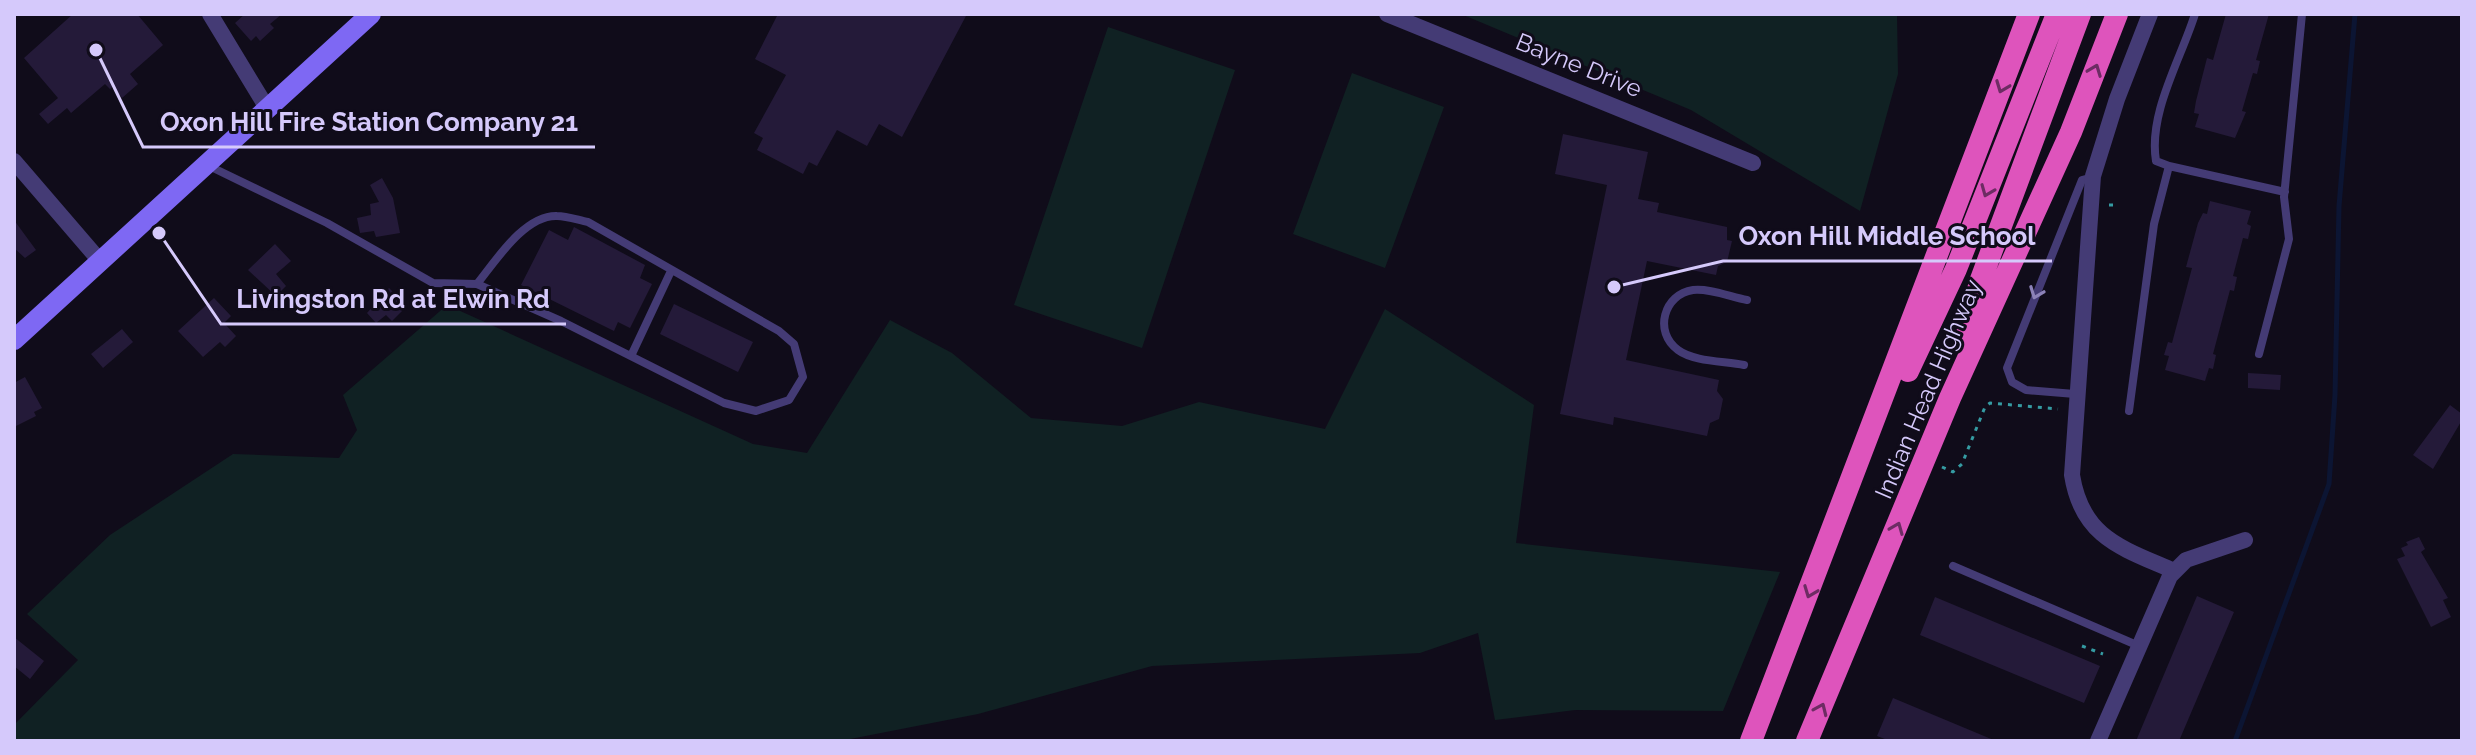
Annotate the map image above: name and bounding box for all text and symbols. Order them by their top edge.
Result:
street label: Bayne Drive [1512,27,1646,103]
one-way arrow [2085,64,2102,78]
one-way arrow [1995,79,2012,93]
callout: Oxon Hill Fire Station Company 21 [143,97,595,147]
text: Oxon Hill Fire Station Company 21 [160,107,578,137]
one-way arrow [1980,183,1997,197]
callout: Oxon Hill Middle School [1723,211,2052,261]
text: Oxon Hill Middle School [1738,221,2036,251]
callout: Livingston Rd at Elwin Rd [221,274,566,324]
street label: Indian Head Highway [1869,275,1987,503]
text: Livingston Rd at Elwin Rd [236,284,550,314]
one-way arrow [2029,285,2046,299]
one-way arrow [1887,522,1904,536]
one-way arrow [1803,584,1820,598]
one-way arrow [1812,703,1828,718]

